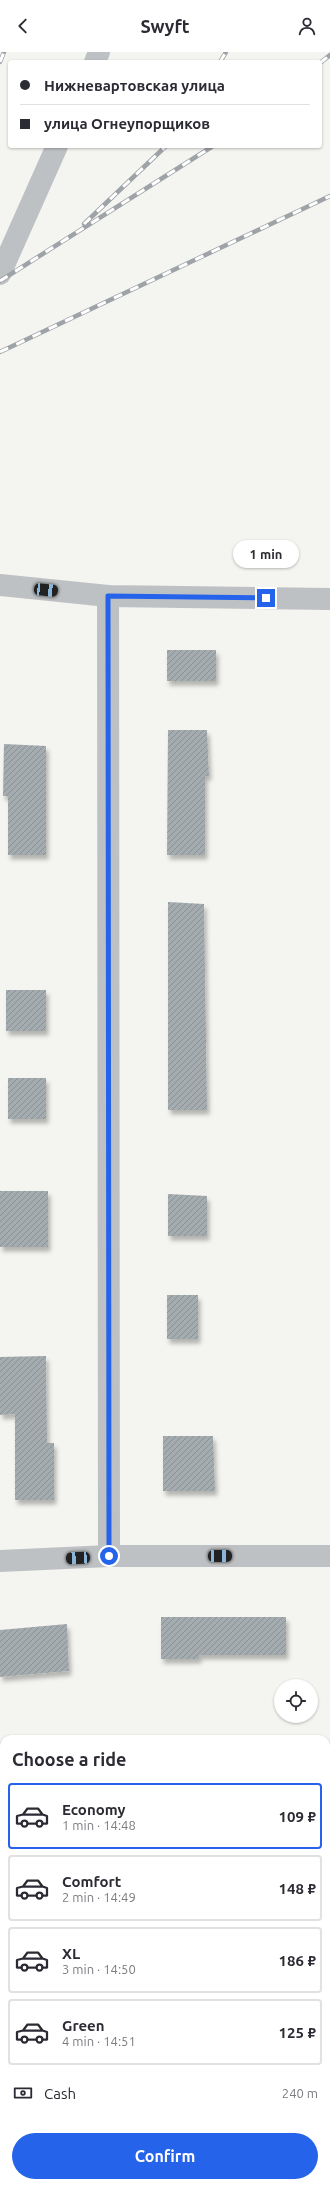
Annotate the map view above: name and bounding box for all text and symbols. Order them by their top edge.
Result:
icon: back [12,15,34,37]
icon: person [296,15,318,37]
text: Swyft [140,16,190,36]
text: Нижневартовская улица [44,77,225,94]
text: улица Огнеупорщиков [44,115,210,132]
callout: 1 min [233,540,299,568]
text: 1 min [250,547,282,561]
car [33,583,59,597]
route end [257,589,275,607]
route start [100,1547,118,1565]
car [208,1550,232,1562]
car [66,1551,90,1565]
map controls [274,1679,318,1723]
button: locate [274,1679,318,1723]
text: Choose a ride [12,1749,126,1769]
icon: car [14,1798,50,1834]
text: Economy [62,1801,126,1818]
text: 109 ₽ [279,1808,316,1825]
text: 1 min · 14:48 [62,1818,136,1832]
icon: car [14,1870,50,1906]
text: Comfort [62,1873,121,1890]
text: 148 ₽ [279,1880,316,1897]
text: 2 min · 14:49 [62,1890,136,1904]
icon: car [14,1942,50,1978]
text: XL [62,1945,80,1962]
text: 186 ₽ [279,1952,316,1969]
text: 3 min · 14:50 [62,1962,136,1976]
icon: car [14,2014,50,2050]
text: Green [62,2017,104,2034]
text: 125 ₽ [279,2024,316,2041]
text: 4 min · 14:51 [62,2034,136,2048]
icon: cash [12,2082,34,2104]
text: Cash [44,2085,76,2102]
text: 240 m [282,2086,318,2100]
button: Confirm [12,2133,318,2179]

